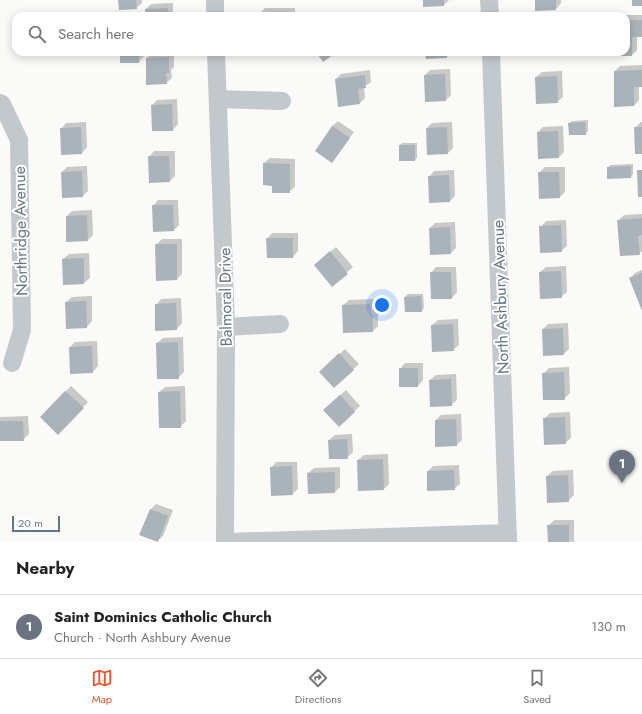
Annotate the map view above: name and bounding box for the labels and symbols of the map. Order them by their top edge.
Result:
street label: Northridge Avenue [8,166,33,296]
street label: North Ashbury Avenue [486,220,515,374]
street label: Balmoral Drive [213,247,238,347]
your location [372,295,392,315]
pin: 1 [609,450,635,483]
scale bar [12,514,60,533]

